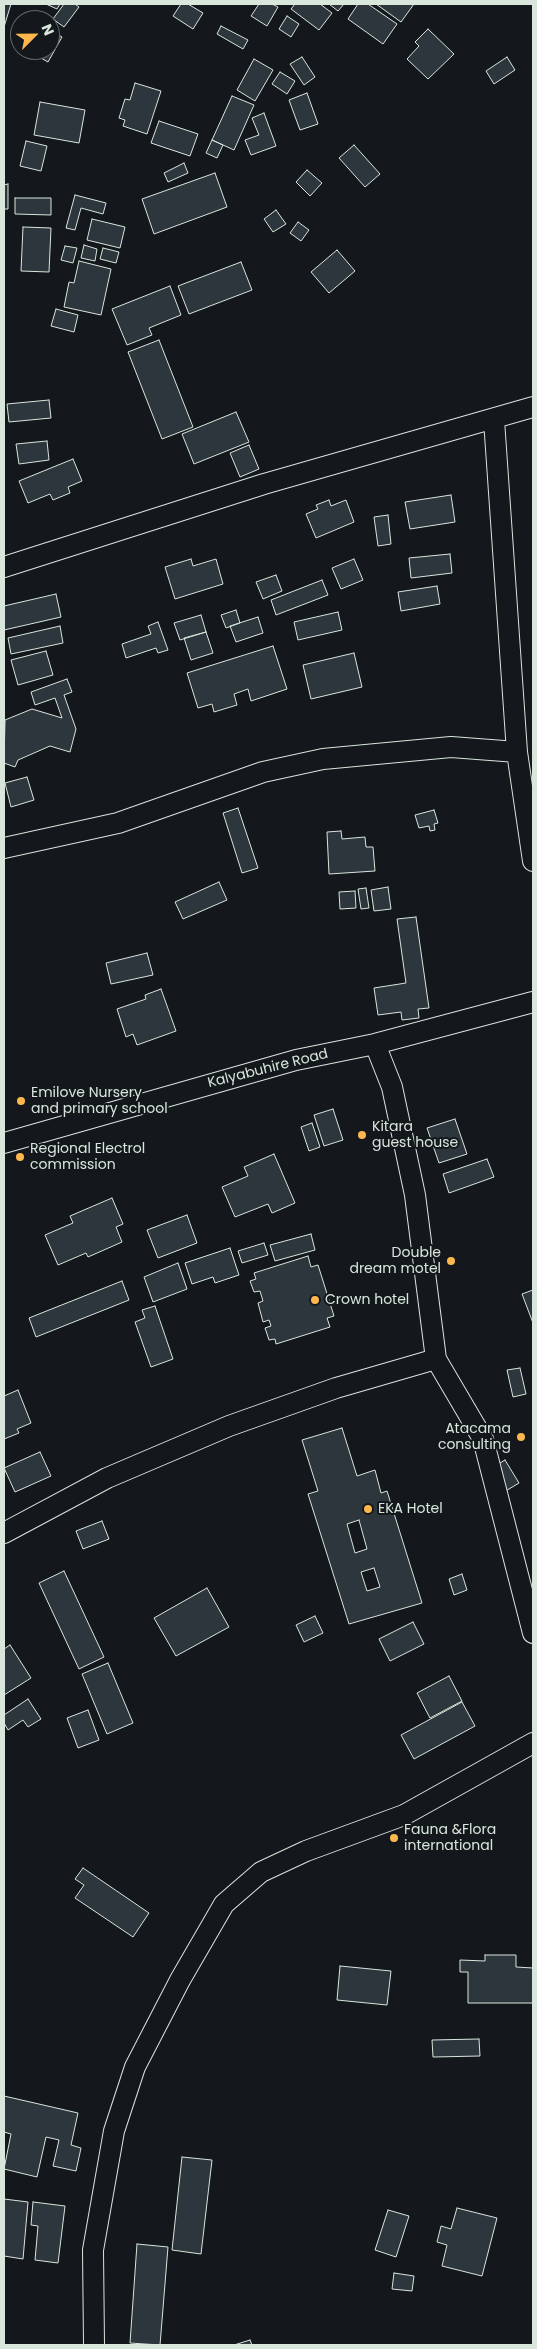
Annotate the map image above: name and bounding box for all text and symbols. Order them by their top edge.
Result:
north arrow [10,10,60,60]
text: N [37,21,59,38]
street label: Kalyabuhire Road [206,1046,330,1092]
place label: Emilove Nursery and primary school [31,1085,168,1118]
marker: Emilove Nursery and primary school [15,1095,27,1107]
place label: Kitara guest house [372,1119,458,1152]
marker: Kitara guest house [356,1129,368,1141]
place label: Regional Electrol commission [30,1141,145,1174]
marker: Regional Electrol commission [14,1151,26,1163]
place label: Double dream motel [349,1245,441,1278]
marker: Double dream motel [445,1255,457,1267]
place label: Crown hotel [325,1292,409,1308]
marker: Crown hotel [309,1294,321,1306]
place label: Atacama consulting [438,1421,511,1454]
marker: Atacama consulting [515,1431,527,1443]
place label: EKA Hotel [378,1501,443,1517]
marker: EKA Hotel [362,1503,374,1515]
place label: Fauna &Flora international [404,1822,496,1854]
marker: Fauna &Flora international [388,1832,400,1844]

